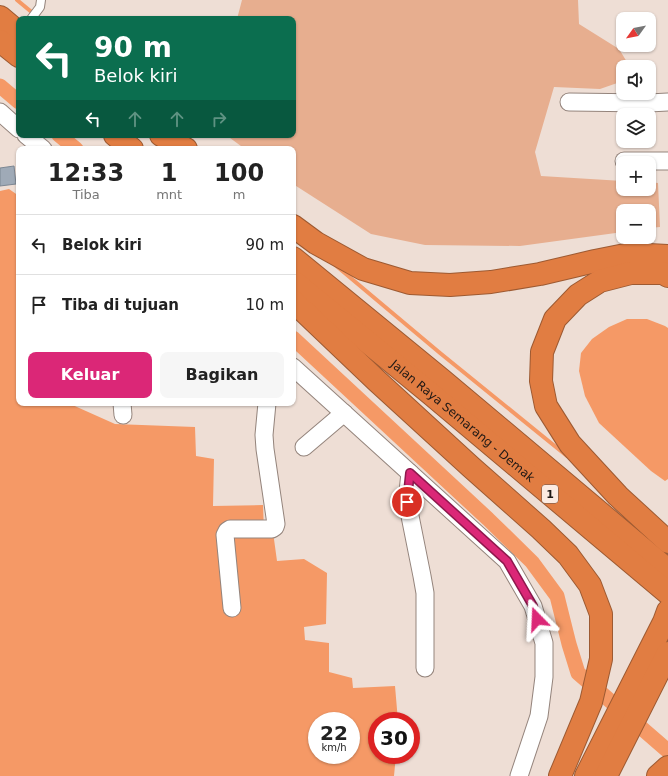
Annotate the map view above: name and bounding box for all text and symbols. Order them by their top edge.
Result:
north arrow [616,12,656,52]
map controls [616,12,656,244]
text: 90 m [94,31,172,64]
icon: left [28,32,80,84]
button: sound [616,60,656,100]
text: Belok kiri [94,65,177,86]
icon: left [82,108,104,130]
icon: ahead [124,108,146,130]
icon: ahead [166,108,188,130]
icon: right [208,108,230,130]
button: layers [616,108,656,148]
button: + [616,156,656,196]
text: 12:33 [48,159,124,187]
text: 1 [161,159,177,187]
text: 100 [214,159,264,187]
text: Tiba [72,187,100,202]
text: mnt [156,187,182,202]
text: m [233,187,245,202]
button: − [616,204,656,244]
icon: left [28,234,50,256]
text: Belok kiri [62,236,142,254]
text: 90 m [246,236,284,254]
icon: arrive [28,294,50,316]
text: Tiba di tujuan [62,296,179,314]
text: 10 m [246,296,284,314]
button: Keluar [28,352,152,398]
button: Bagikan [160,352,284,398]
street label: Jalan Raya Semarang - Demak [387,356,538,485]
pin [390,485,424,519]
road number: 1 [542,485,558,503]
icon: arrive [396,491,418,513]
position arrow [516,598,558,640]
speed limit sign: 30 [368,712,420,764]
text: 22 [320,721,348,745]
text: km/h [321,742,347,753]

